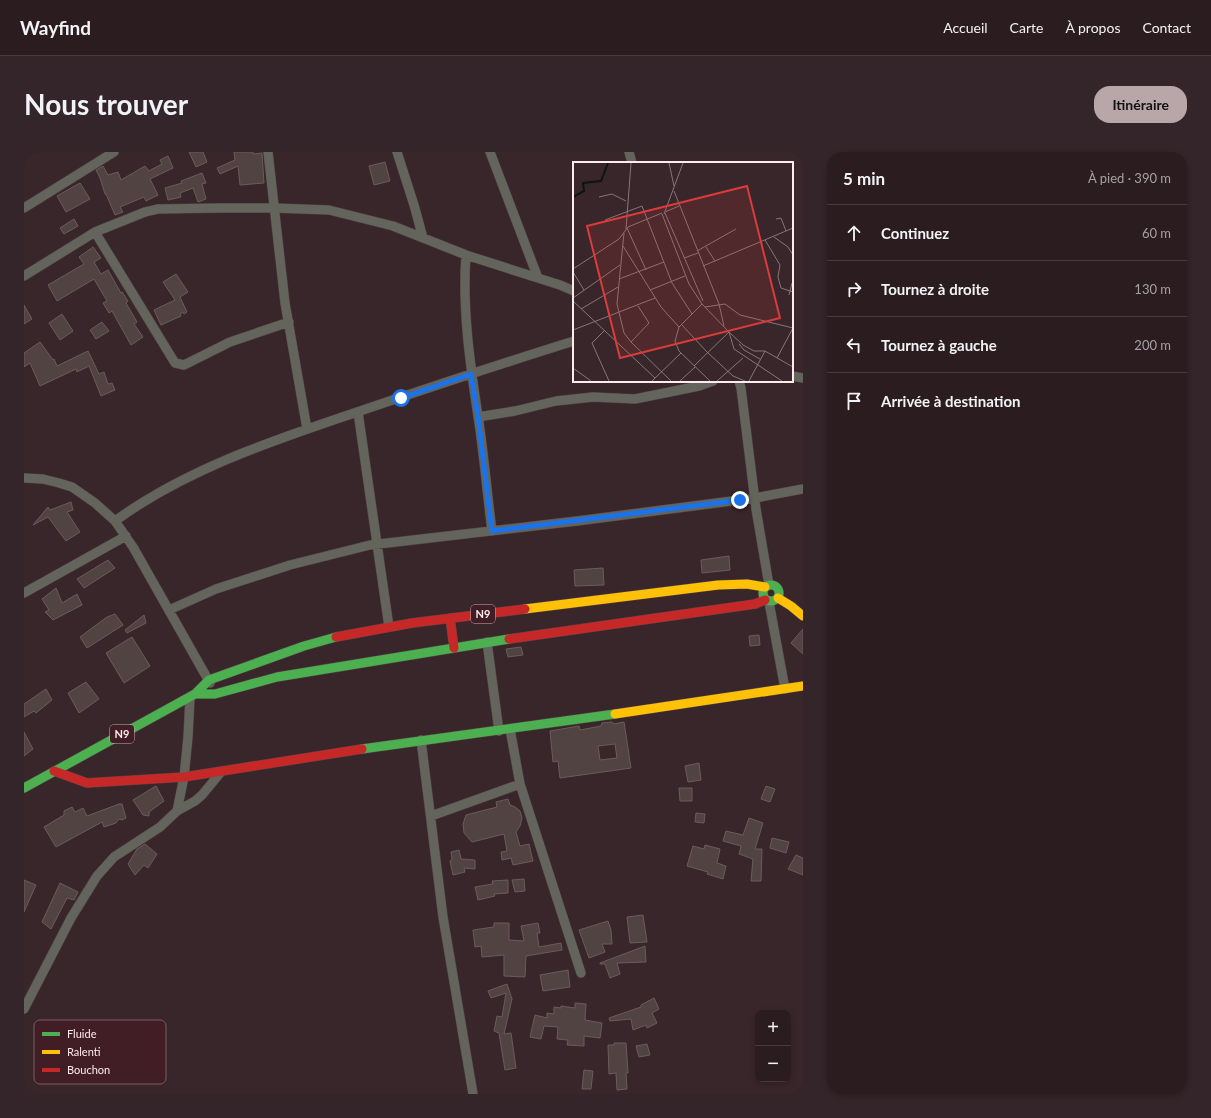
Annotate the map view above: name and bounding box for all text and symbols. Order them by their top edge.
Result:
text: Wayfind [20,16,91,39]
text: Accueil [943,19,988,36]
text: Carte [1010,19,1043,36]
text: À propos [1065,19,1120,36]
text: Contact [1142,19,1191,36]
button: Itinéraire [1094,86,1187,123]
text: Nous trouver [24,87,188,121]
inset map [573,162,793,382]
text: 5 min [843,168,885,189]
text: À pied · 390 m [1088,170,1171,186]
icon: ahead [843,222,865,244]
text: Continuez [881,224,949,242]
text: 60 m [1142,225,1171,241]
icon: right [843,278,865,300]
text: Tournez à droite [881,280,989,298]
text: 130 m [1134,281,1171,297]
icon: left [843,334,865,356]
text: Tournez à gauche [881,336,997,354]
text: 200 m [1134,337,1171,353]
route start [392,389,410,407]
icon: arrive [843,390,865,412]
text: Arrivée à destination [881,392,1020,410]
route end [731,491,749,509]
road number: N9 [471,605,495,623]
road number: N9 [110,725,134,743]
map controls [755,1010,791,1082]
button: + [755,1010,791,1046]
legend [34,1020,166,1084]
text: Fluide [67,1027,97,1040]
text: Ralenti [67,1045,101,1058]
button: − [755,1046,791,1082]
text: Bouchon [67,1063,110,1076]

